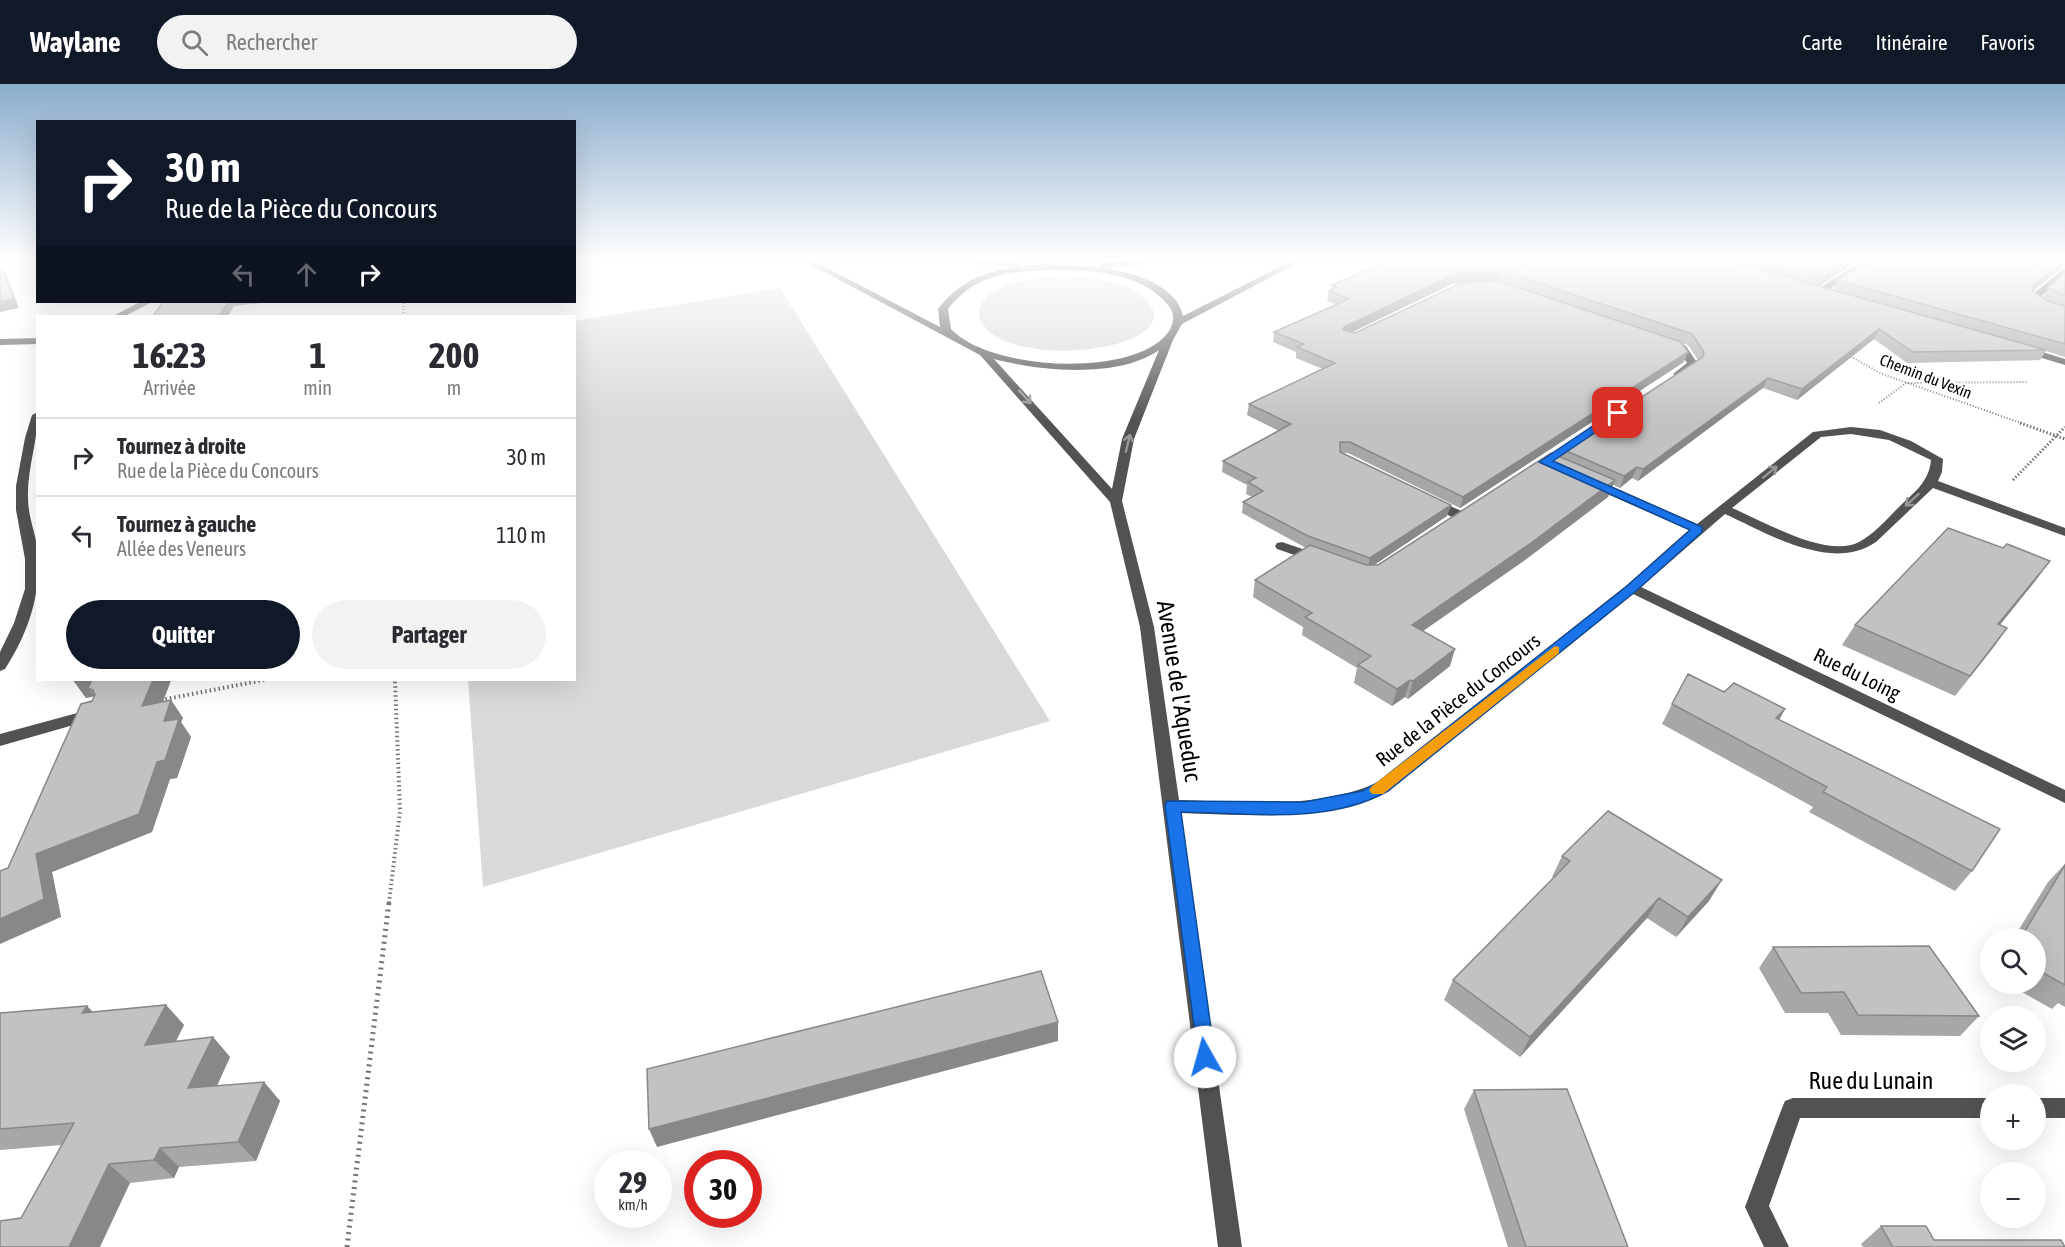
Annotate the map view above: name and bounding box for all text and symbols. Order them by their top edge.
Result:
search box [157,15,577,69]
text: Waylane [30,26,121,58]
icon: search [178,26,211,59]
text: Rechercher [226,29,317,55]
text: Carte [1802,30,1842,54]
text: Itinéraire [1875,30,1947,54]
text: Favoris [1980,30,2035,54]
text: 30 m [165,143,240,191]
icon: right [66,144,144,222]
text: Rue de la Pièce du Concours [165,193,437,224]
icon: left [227,258,260,291]
icon: ahead [290,258,323,291]
icon: right [353,258,386,291]
text: 16:23 [133,334,207,376]
text: 1 [309,334,326,376]
text: 200 [429,334,479,376]
street label: Chemin du Vexin [1877,350,1975,402]
text: Arrivée [144,376,196,399]
text: min [303,376,332,399]
text: m [447,376,461,399]
pin [1592,387,1643,438]
one-way arrow [1018,390,1032,405]
icon: arrive [1601,396,1634,429]
text: Tournez à droite [117,433,246,459]
one-way arrow [1122,434,1134,453]
icon: right [66,441,99,474]
text: 30 m [506,444,546,470]
text: Rue de la Pièce du Concours [117,459,319,482]
one-way arrow [1762,466,1778,479]
one-way arrow [1905,493,1920,507]
text: Tournez à gauche [117,511,256,537]
icon: left [66,519,99,552]
text: 110 m [496,522,546,548]
text: Allée des Veneurs [117,537,246,560]
street label: Avenue de l'Aqueduc [1152,598,1207,783]
button: Quitter [66,600,300,669]
button: Partager [312,600,546,669]
street label: Rue de la Pièce du Concours [1371,628,1544,771]
street label: Rue du Loing [1810,643,1905,705]
map controls [1980,928,2046,1228]
button: search [1980,928,2046,994]
button: layers [1980,1006,2046,1072]
position arrow [1173,1025,1237,1089]
street label: Rue du Lunain [1809,1067,1933,1094]
button: + [1980,1084,2046,1150]
speed limit sign: 30 [684,1150,762,1228]
button: − [1980,1162,2046,1228]
text: 29 [619,1165,647,1199]
text: km/h [618,1196,648,1213]

